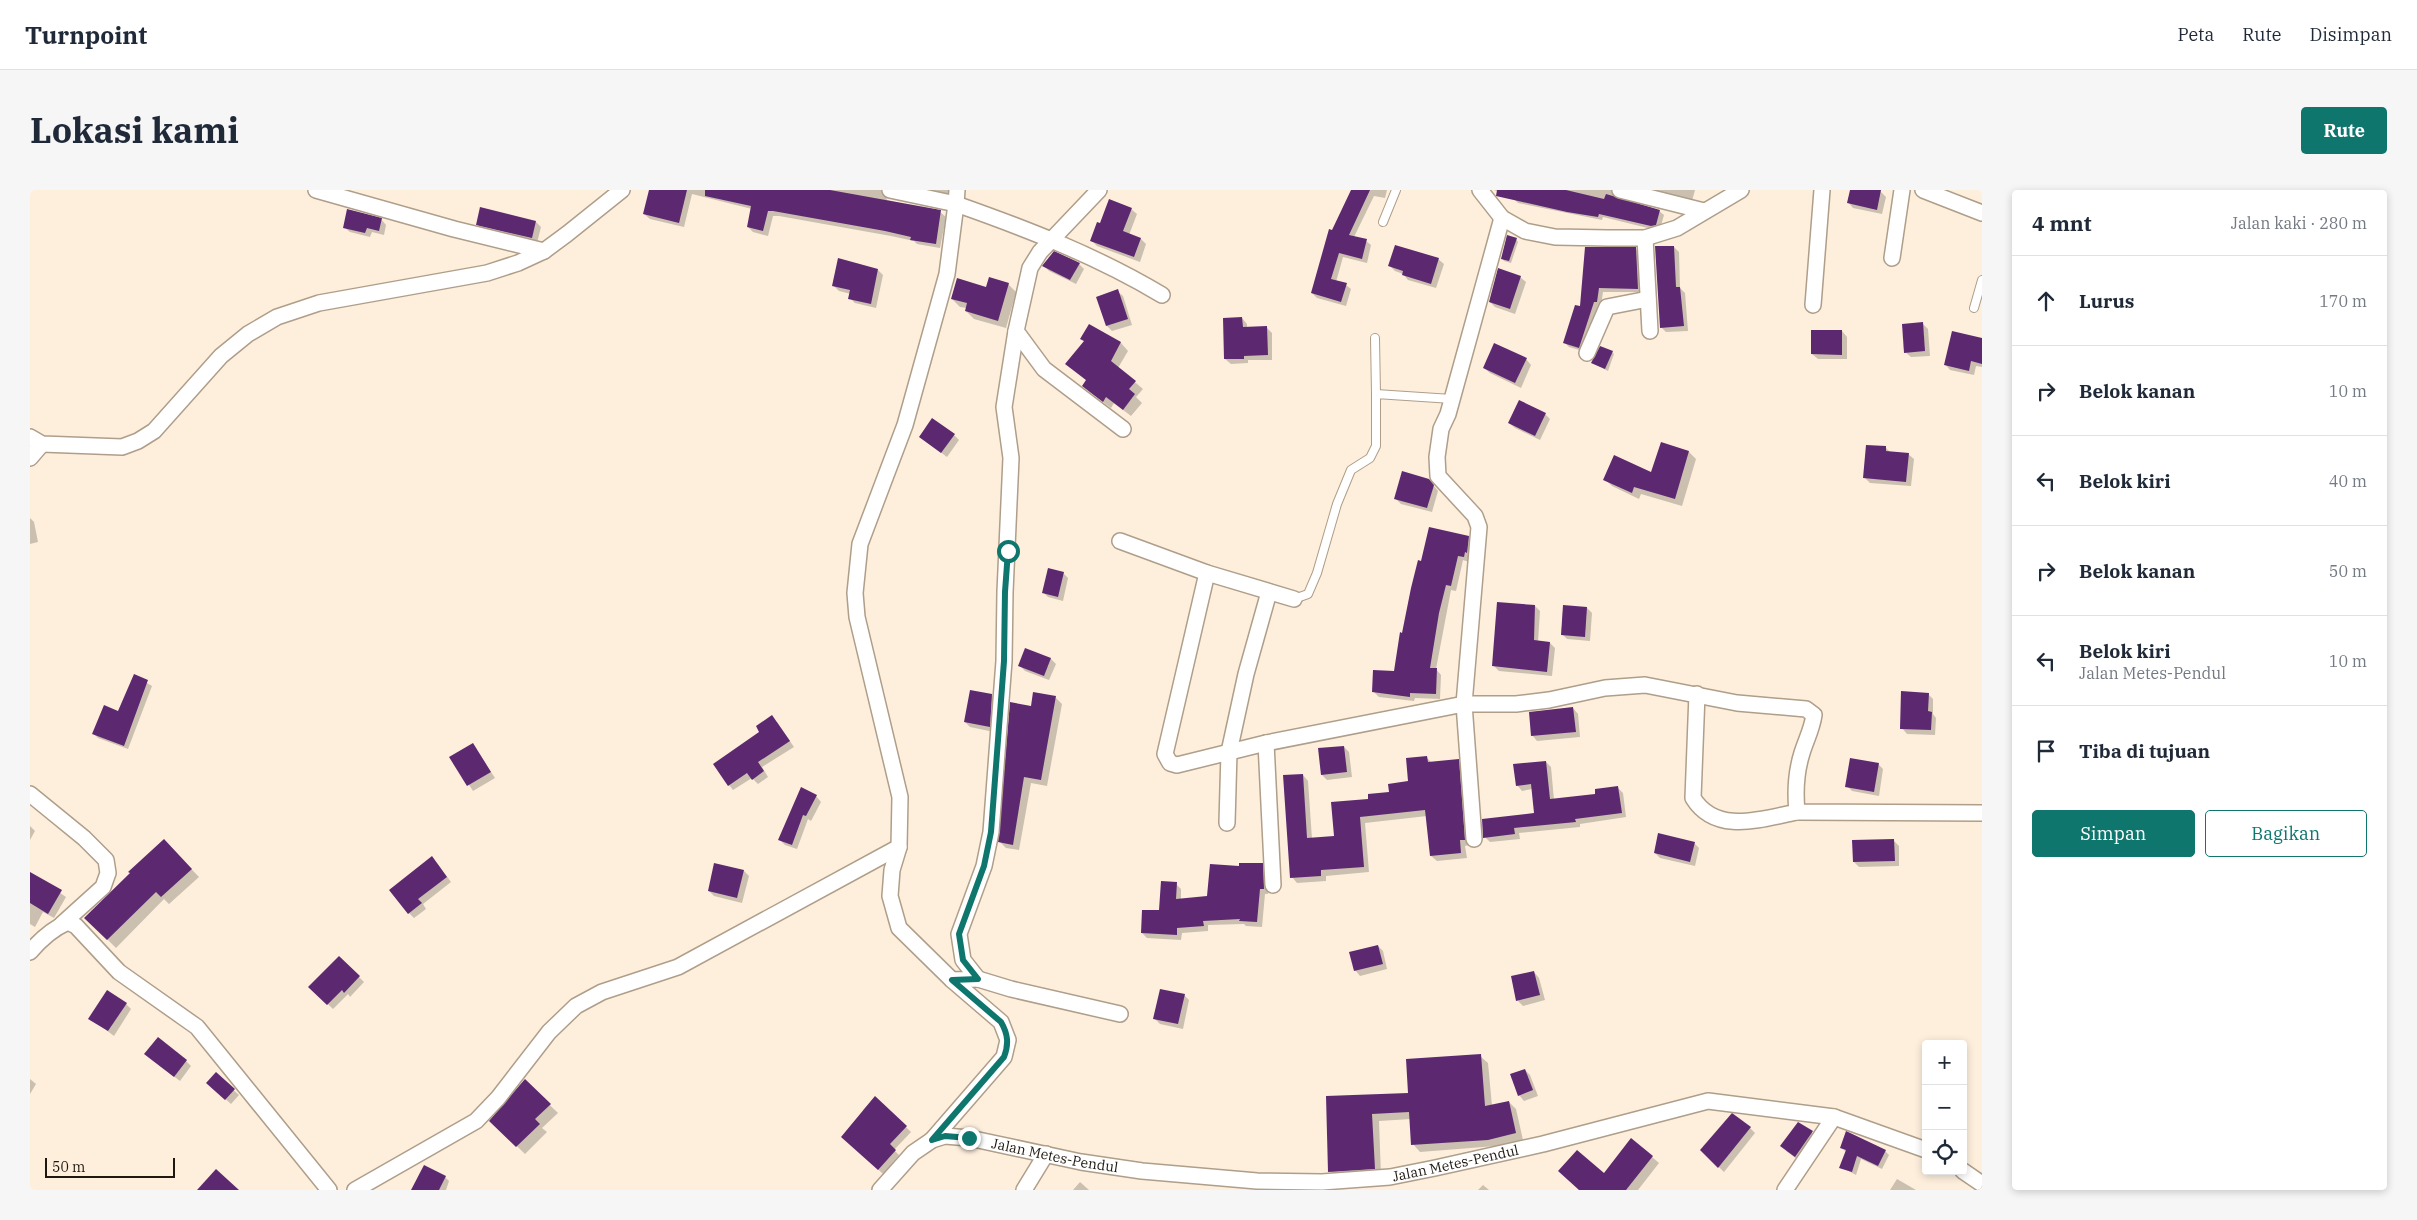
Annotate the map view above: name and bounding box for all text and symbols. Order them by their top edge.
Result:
text: Turnpoint [25,19,147,51]
text: Peta [2178,23,2214,46]
text: Rute [2242,23,2281,46]
text: Disimpan [2309,23,2392,46]
text: Lokasi kami [30,107,239,153]
button: Rute [2301,107,2387,154]
text: 4 mnt [2032,209,2092,237]
text: Jalan kaki · 280 m [2231,213,2367,233]
icon: ahead [2032,287,2060,315]
text: Lurus [2079,289,2134,313]
text: 170 m [2319,291,2367,311]
icon: right [2032,377,2060,405]
text: Belok kanan [2079,379,2195,403]
text: 10 m [2329,381,2367,401]
icon: left [2032,467,2060,495]
text: Belok kiri [2079,469,2171,493]
text: 40 m [2329,471,2367,491]
route start [997,540,1020,563]
icon: right [2032,557,2060,585]
text: Belok kanan [2079,559,2195,583]
text: 50 m [2329,561,2367,581]
text: Belok kiri [2079,639,2171,663]
icon: left [2032,647,2060,675]
text: 10 m [2329,651,2367,671]
text: Jalan Metes-Pendul [2079,663,2226,683]
icon: arrive [2032,737,2060,765]
text: Tiba di tujuan [2079,739,2210,763]
button: Simpan [2032,810,2195,857]
button: Bagikan [2205,810,2367,857]
map controls [1922,1040,1967,1175]
button: + [1922,1040,1967,1085]
button: − [1922,1085,1967,1130]
route end [958,1127,981,1150]
button: locate [1922,1130,1967,1175]
street label: Jalan Metes-Pendul [990,1134,1119,1176]
street label: Jalan Metes-Pendul [1391,1141,1520,1185]
scale bar [45,1155,175,1178]
text: 50 m [52,1158,85,1176]

